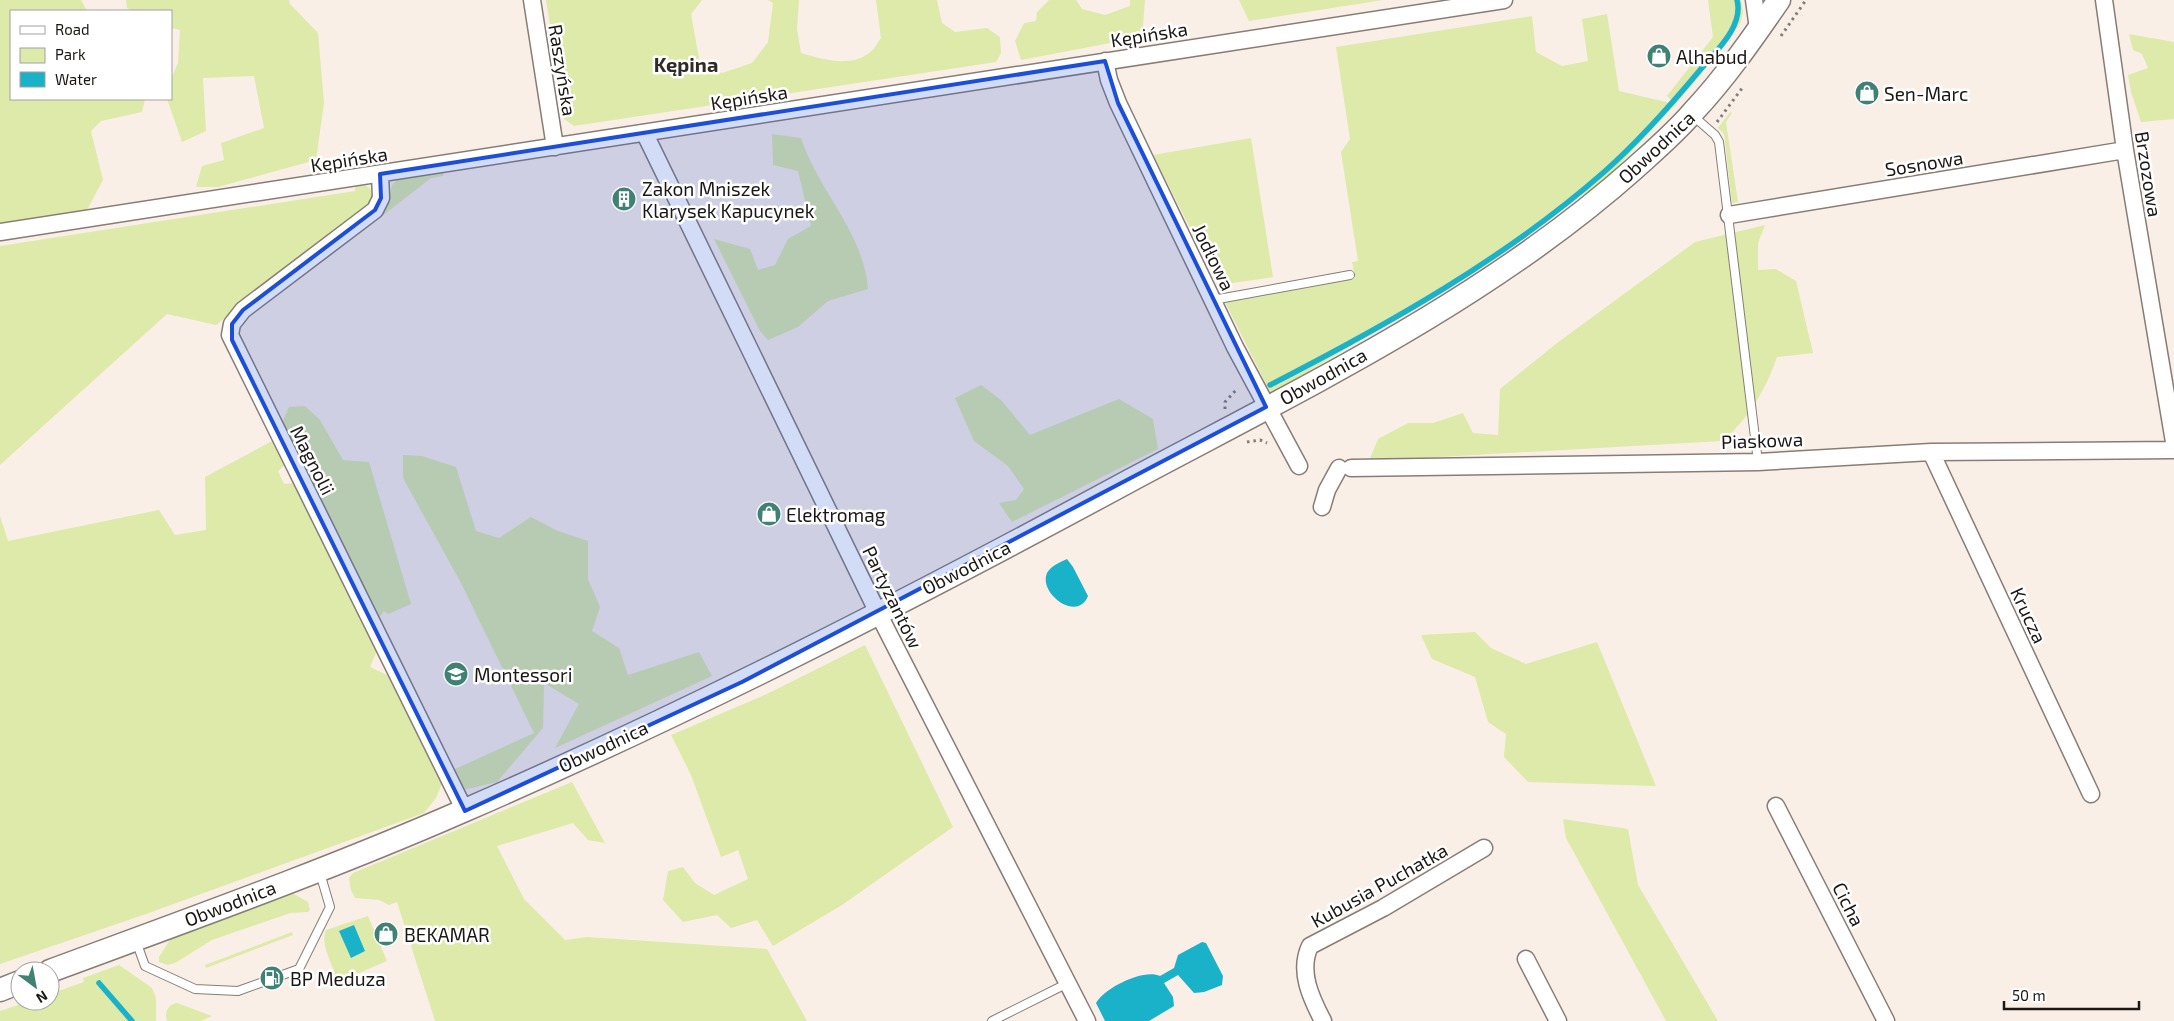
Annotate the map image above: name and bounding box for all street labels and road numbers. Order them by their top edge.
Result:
street label: Kępińska [1109,17,1189,51]
street label: Raszyńska [544,23,582,117]
street label: Kępińska [709,80,789,114]
street label: Obwodnica [1613,106,1699,188]
street label: Brzozowa [2131,130,2167,218]
street label: Kępińska [309,142,389,176]
street label: Sosnowa [1883,145,1965,181]
street label: Jodłowa [1188,220,1240,294]
street label: Obwodnica [1275,343,1371,409]
street label: Magnolii [286,422,340,498]
street label: Piaskowa [1721,427,1803,453]
street label: Obwodnica [918,535,1014,599]
street label: Partyzantów [858,542,928,652]
street label: Krucza [2006,583,2052,647]
street label: Obwodnica [555,715,651,777]
street label: Kubusia Puchatka [1307,838,1451,932]
street label: Obwodnica [181,875,279,931]
street label: Cicha [1828,878,1870,930]

